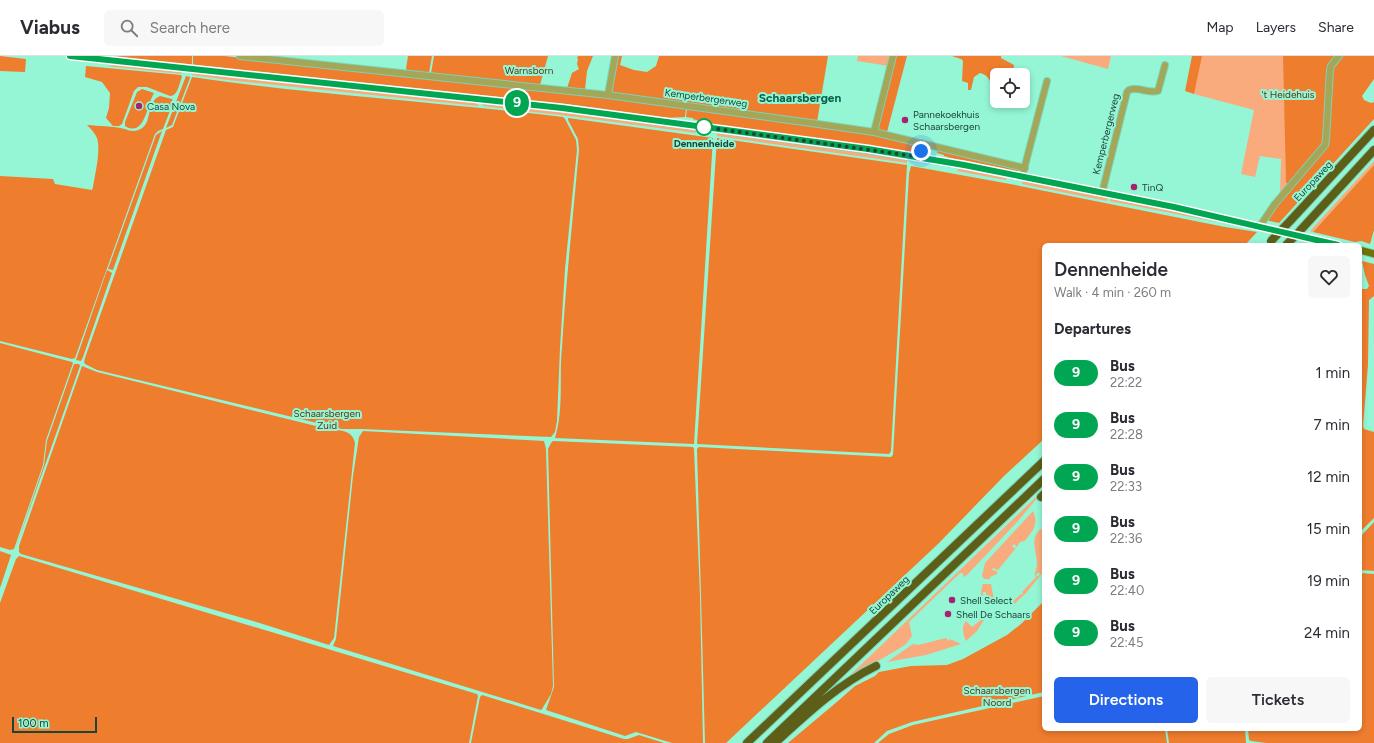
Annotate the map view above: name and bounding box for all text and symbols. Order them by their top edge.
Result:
search box [104,10,384,46]
text: Viabus [20,16,80,39]
icon: search [118,17,140,39]
text: Search here [150,19,230,37]
text: Map [1206,19,1234,36]
text: Layers [1256,19,1296,36]
text: Share [1318,19,1354,36]
park label: Warnsborn [505,64,554,77]
map controls [990,68,1030,108]
button: locate [990,68,1030,108]
street label: Kemperbergerweg [664,86,748,110]
park label: 't Heidehuis [1262,88,1315,101]
line badge: 9 [504,90,530,116]
district label: Schaarsbergen [759,91,841,105]
street label: Kemperbergerweg [1090,92,1122,176]
text: 9 [513,94,521,111]
place label: Casa Nova [147,100,195,113]
marker: Casa Nova [134,101,144,111]
place label: Pannekoekhuis Schaarsbergen [913,108,980,133]
marker: Pannekoekhuis Schaarsbergen [900,115,910,125]
marker: Dennenheide [695,118,713,136]
place label: Dennenheide [674,137,735,150]
your location [911,141,931,161]
street label: Europaweg [1291,158,1335,204]
place label: TinQ [1142,181,1163,194]
marker: TinQ [1129,182,1139,192]
button: heart [1308,256,1350,298]
text: Dennenheide [1054,258,1168,281]
text: Walk · 4 min · 260 m [1054,285,1171,300]
text: Departures [1054,320,1131,338]
text: Bus [1110,357,1135,375]
text: 9 [1072,364,1080,381]
text: 1 min [1315,364,1350,382]
text: 22:22 [1110,375,1142,390]
park label: Schaarsbergen Zuid [294,407,361,432]
text: Bus [1110,409,1135,427]
text: 9 [1072,416,1080,433]
text: 7 min [1314,416,1350,434]
text: 22:28 [1110,427,1143,442]
text: Bus [1110,461,1135,479]
text: 9 [1072,468,1080,485]
text: 12 min [1307,468,1350,486]
text: 22:33 [1110,479,1142,494]
text: Bus [1110,513,1135,531]
text: 9 [1072,520,1080,537]
text: 15 min [1307,520,1350,538]
text: 22:36 [1110,531,1142,546]
text: Bus [1110,565,1135,583]
text: 9 [1072,572,1080,589]
text: 19 min [1307,572,1350,590]
street label: Europaweg [866,573,912,617]
text: 22:40 [1110,583,1144,598]
place label: Shell Select [960,594,1013,607]
marker: Shell Select [947,595,957,605]
place label: Shell De Schaars [956,608,1031,621]
marker: Shell De Schaars [943,609,953,619]
text: Bus [1110,617,1135,635]
text: 9 [1072,624,1080,641]
text: 24 min [1304,624,1350,642]
text: 22:45 [1110,635,1143,650]
button: Directions [1054,677,1198,723]
button: Tickets [1206,677,1350,723]
park label: Schaarsbergen Noord [964,684,1031,709]
scale bar [12,715,97,734]
text: 100 m [18,717,49,730]

